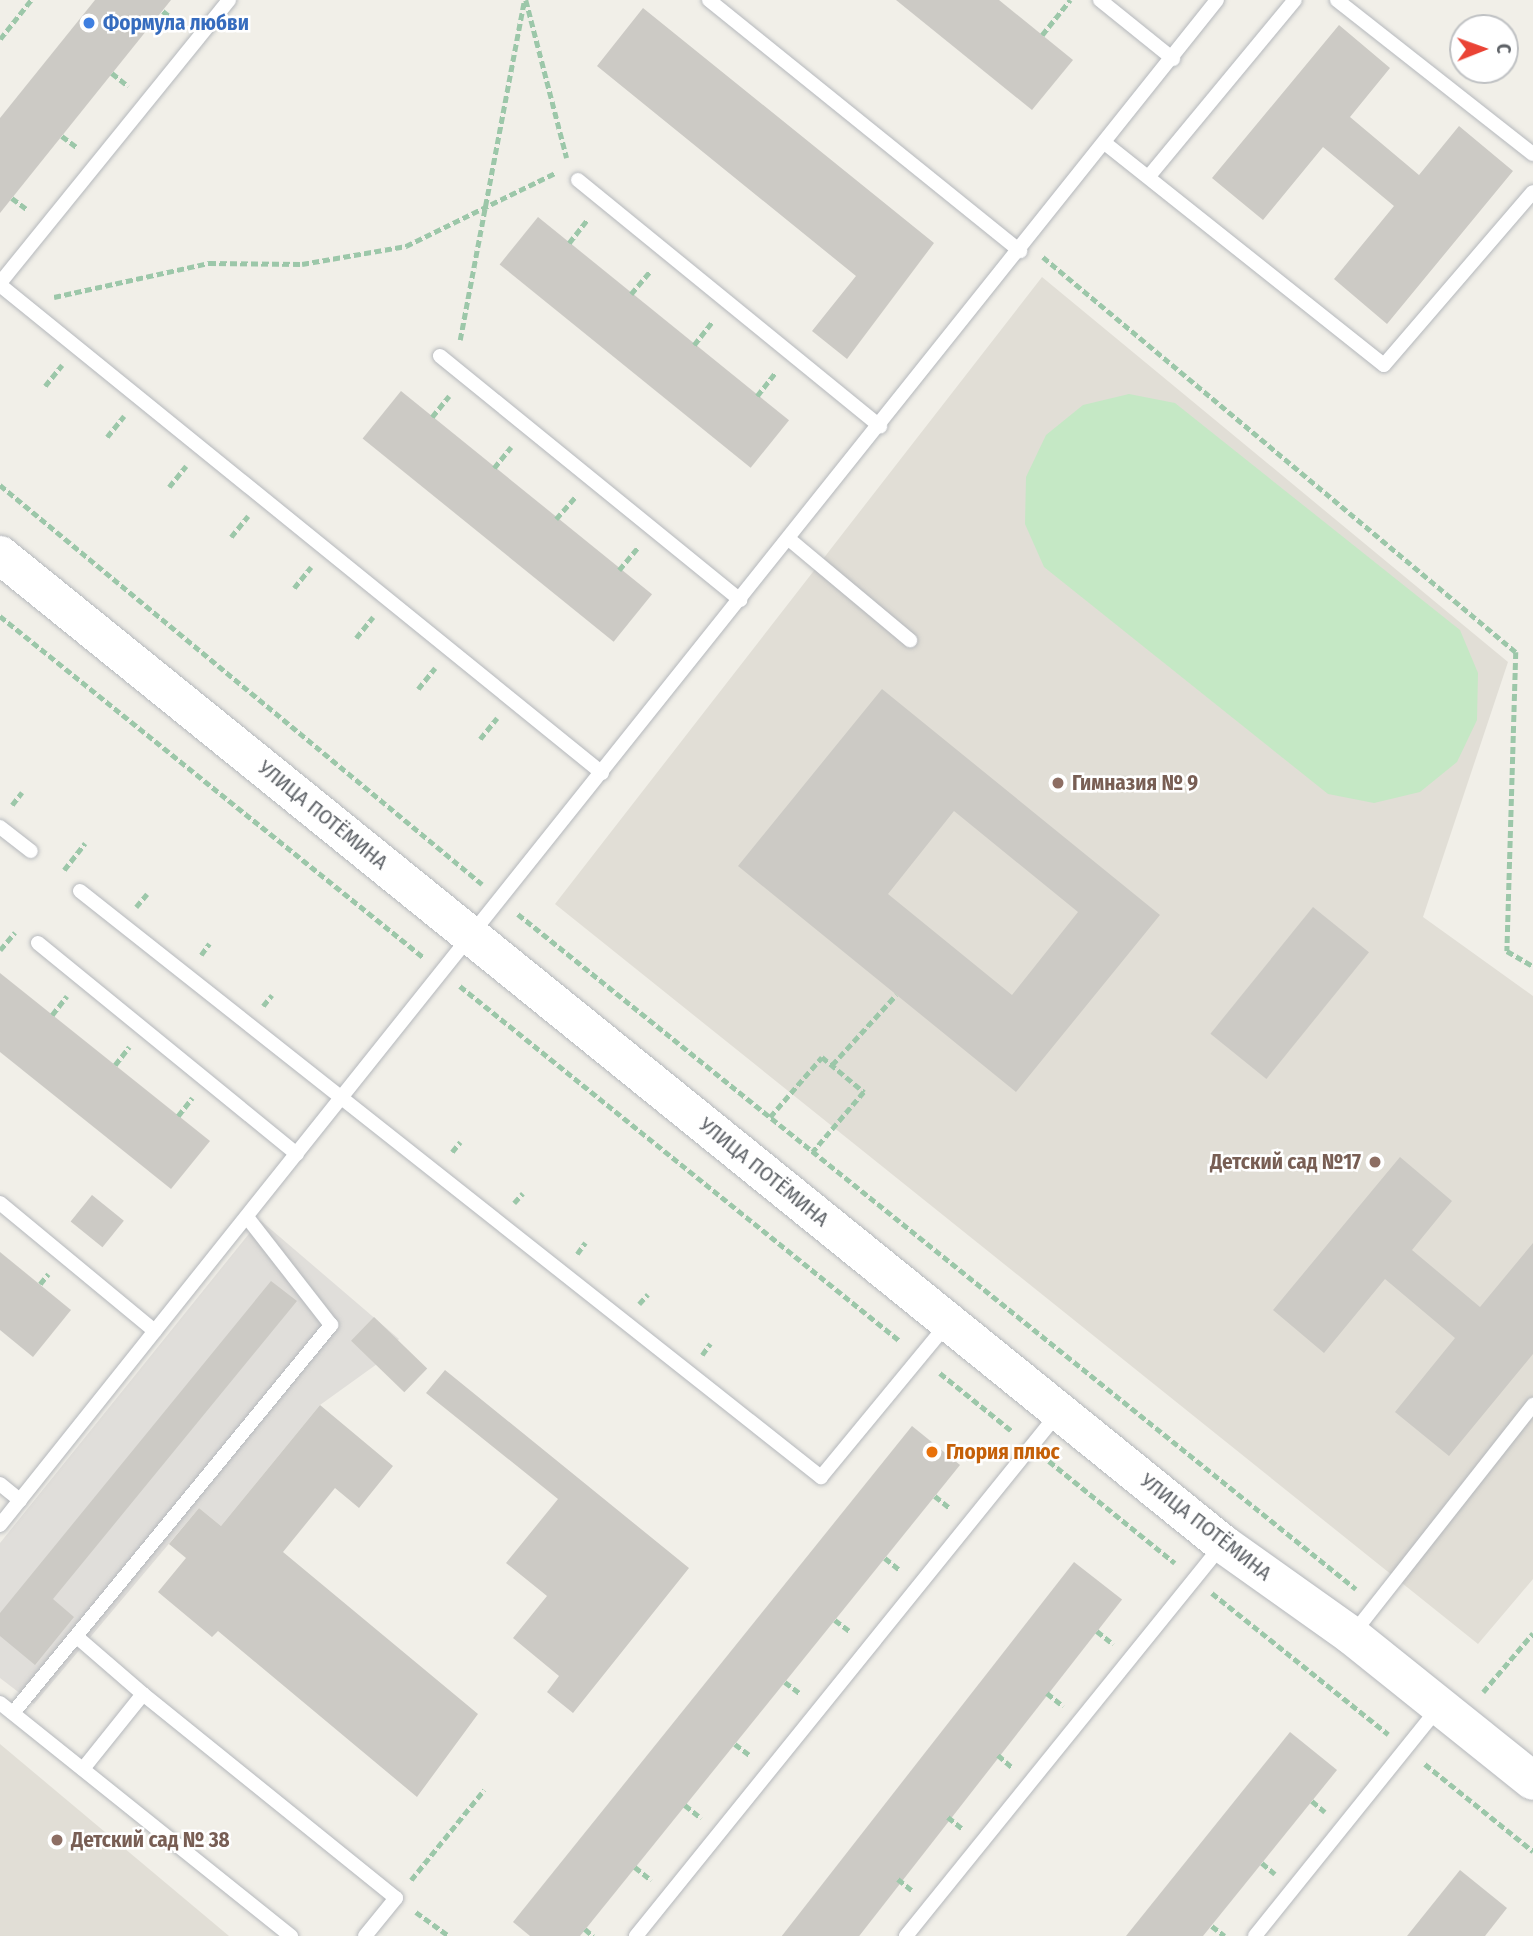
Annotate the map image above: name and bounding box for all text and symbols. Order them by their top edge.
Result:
place label: Формула любви [103,10,249,36]
north arrow [1449,14,1519,84]
marker: Формула любви [81,15,97,31]
text: С [1492,43,1515,54]
street label: УЛИЦА ПОТЁМИНА [253,755,393,875]
place label: Гимназия № 9 [1072,770,1198,796]
marker: Гимназия № 9 [1050,775,1066,791]
street label: УЛИЦА ПОТЁМИНА [694,1112,834,1232]
place label: Детский сад №17 [1210,1149,1361,1175]
marker: Детский сад №17 [1367,1154,1383,1170]
place label: Глория плюс [946,1439,1060,1465]
marker: Глория плюс [924,1444,940,1460]
street label: УЛИЦА ПОТЁМИНА [1135,1468,1277,1586]
place label: Детский сад № 38 [71,1827,230,1853]
marker: Детский сад № 38 [49,1832,65,1848]

